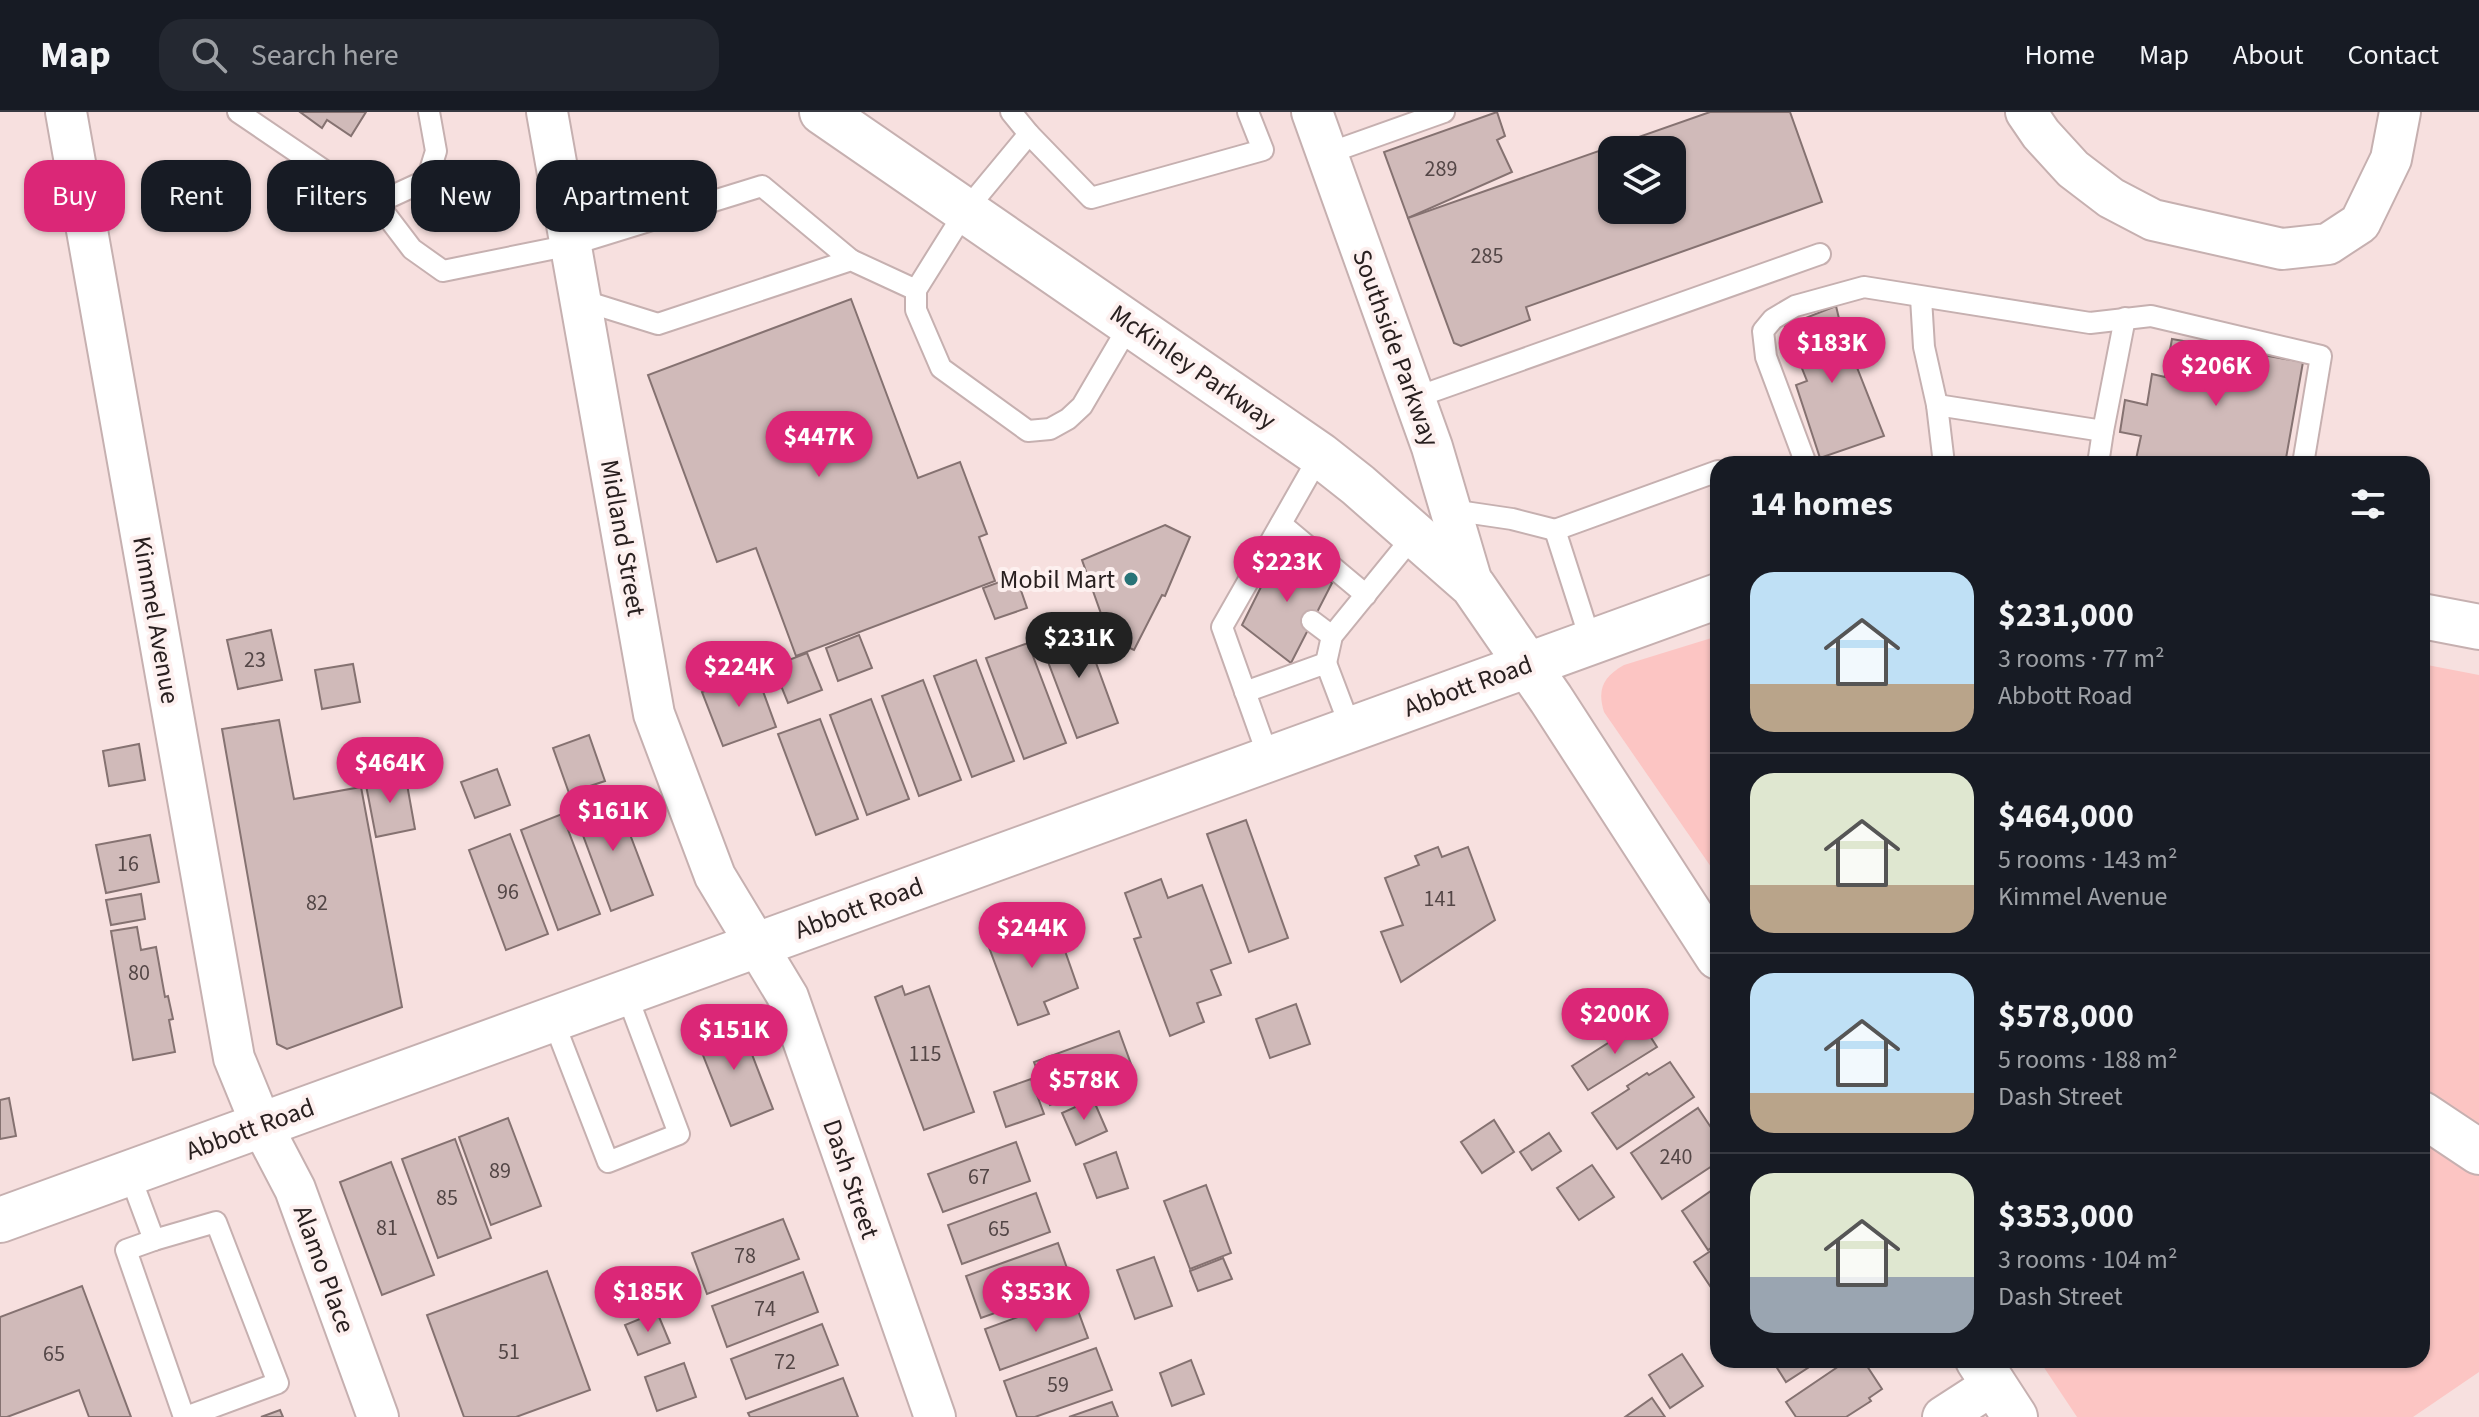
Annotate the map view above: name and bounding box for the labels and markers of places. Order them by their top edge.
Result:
pin: $183K [1776,317,1888,385]
pin: $206K [2160,340,2272,408]
pin: $447K [763,411,875,479]
pin: $223K [1231,536,1343,604]
place label: Mobil Mart [1000,561,1115,598]
marker: Mobil Mart [1122,570,1140,588]
pin: $231K [1023,612,1135,680]
pin: $224K [683,641,795,709]
pin: $464K [334,737,446,805]
pin: $161K [557,785,669,853]
pin: $244K [976,902,1088,970]
pin: $200K [1559,988,1671,1056]
pin: $151K [678,1004,790,1072]
pin: $578K [1028,1054,1140,1122]
pin: $185K [592,1266,704,1334]
pin: $353K [980,1266,1092,1334]

